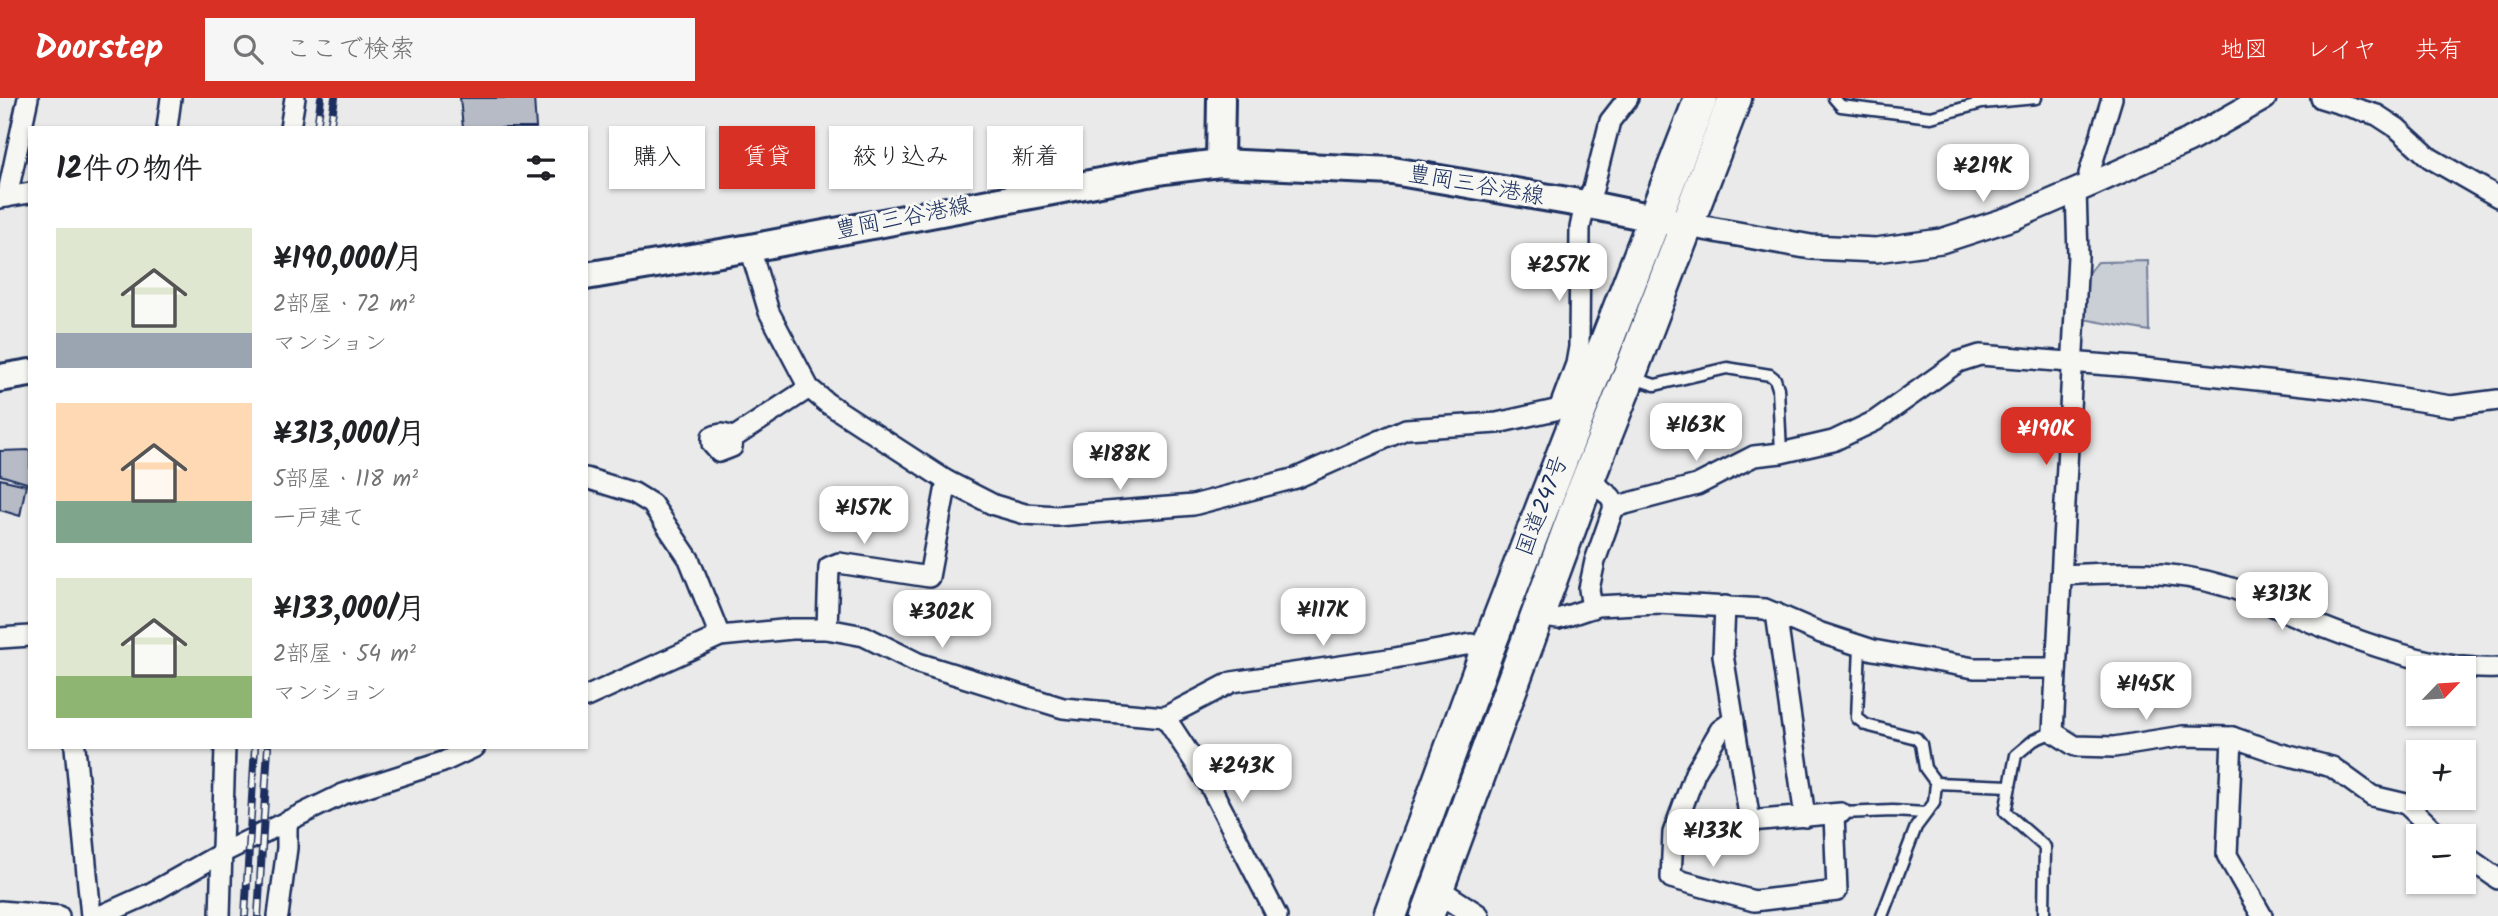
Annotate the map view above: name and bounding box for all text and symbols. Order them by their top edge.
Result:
search box [205,18,695,81]
text: Doorstep [35,23,163,76]
text: ここで検索 [285,29,415,71]
icon: search [229,30,267,68]
text: 地図 [2220,31,2268,70]
text: レイヤ [2306,31,2377,70]
text: 共有 [2415,31,2463,70]
chip: 購入 [609,126,705,189]
chip: 賃貸 [719,126,815,189]
chip: 絞り込み [829,126,973,189]
chip: 新着 [987,126,1083,189]
pin: ¥219K [1934,144,2032,204]
text: 12件の物件 [56,146,203,194]
icon: filters [522,149,560,187]
text: ¥219K [1953,149,2013,185]
street label: 豊岡三谷港線 [1405,156,1547,216]
street label: 豊岡三谷港線 [832,188,974,250]
text: ¥190,000/月 [273,236,424,284]
pin: ¥257K [1510,244,1608,303]
text: ¥257K [1527,248,1591,284]
icon: home [112,256,196,340]
text: 2部屋 · 72 m² [273,287,415,323]
text: マンション [273,326,387,362]
pin: ¥163K [1647,404,1745,463]
text: ¥163K [1666,408,1726,444]
pin: ¥190K [1997,408,2095,467]
text: ¥313,000/月 [273,411,426,459]
text: ¥190K [2017,412,2075,448]
icon: home [112,431,196,515]
pin: ¥188K [1071,432,1169,492]
text: ¥188K [1089,437,1151,473]
street label: 国道247号 [1507,450,1579,562]
text: 5部屋 · 118 m² [273,462,418,498]
pin: ¥157K [815,486,913,546]
text: ¥157K [835,491,893,527]
text: 一戸建て [273,501,365,537]
pin: ¥313K [2233,573,2331,632]
text: ¥313K [2252,577,2312,613]
text: ¥133,000/月 [273,586,426,634]
pin: ¥117K [1274,588,1372,648]
pin: ¥302K [893,590,991,650]
text: ¥117K [1297,593,1349,629]
text: ¥302K [909,595,975,631]
icon: home [112,606,196,690]
text: 2部屋 · 54 m² [273,637,416,673]
north arrow [2406,656,2476,726]
map controls [2406,656,2476,894]
pin: ¥145K [2097,662,2195,722]
text: ¥145K [2116,667,2176,703]
text: マンション [273,676,387,712]
button: + [2406,740,2476,810]
pin: ¥243K [1193,744,1291,804]
text: ¥243K [1209,749,1275,785]
pin: ¥133K [1664,810,1762,869]
text: ¥133K [1683,814,1743,850]
button: − [2406,824,2476,894]

